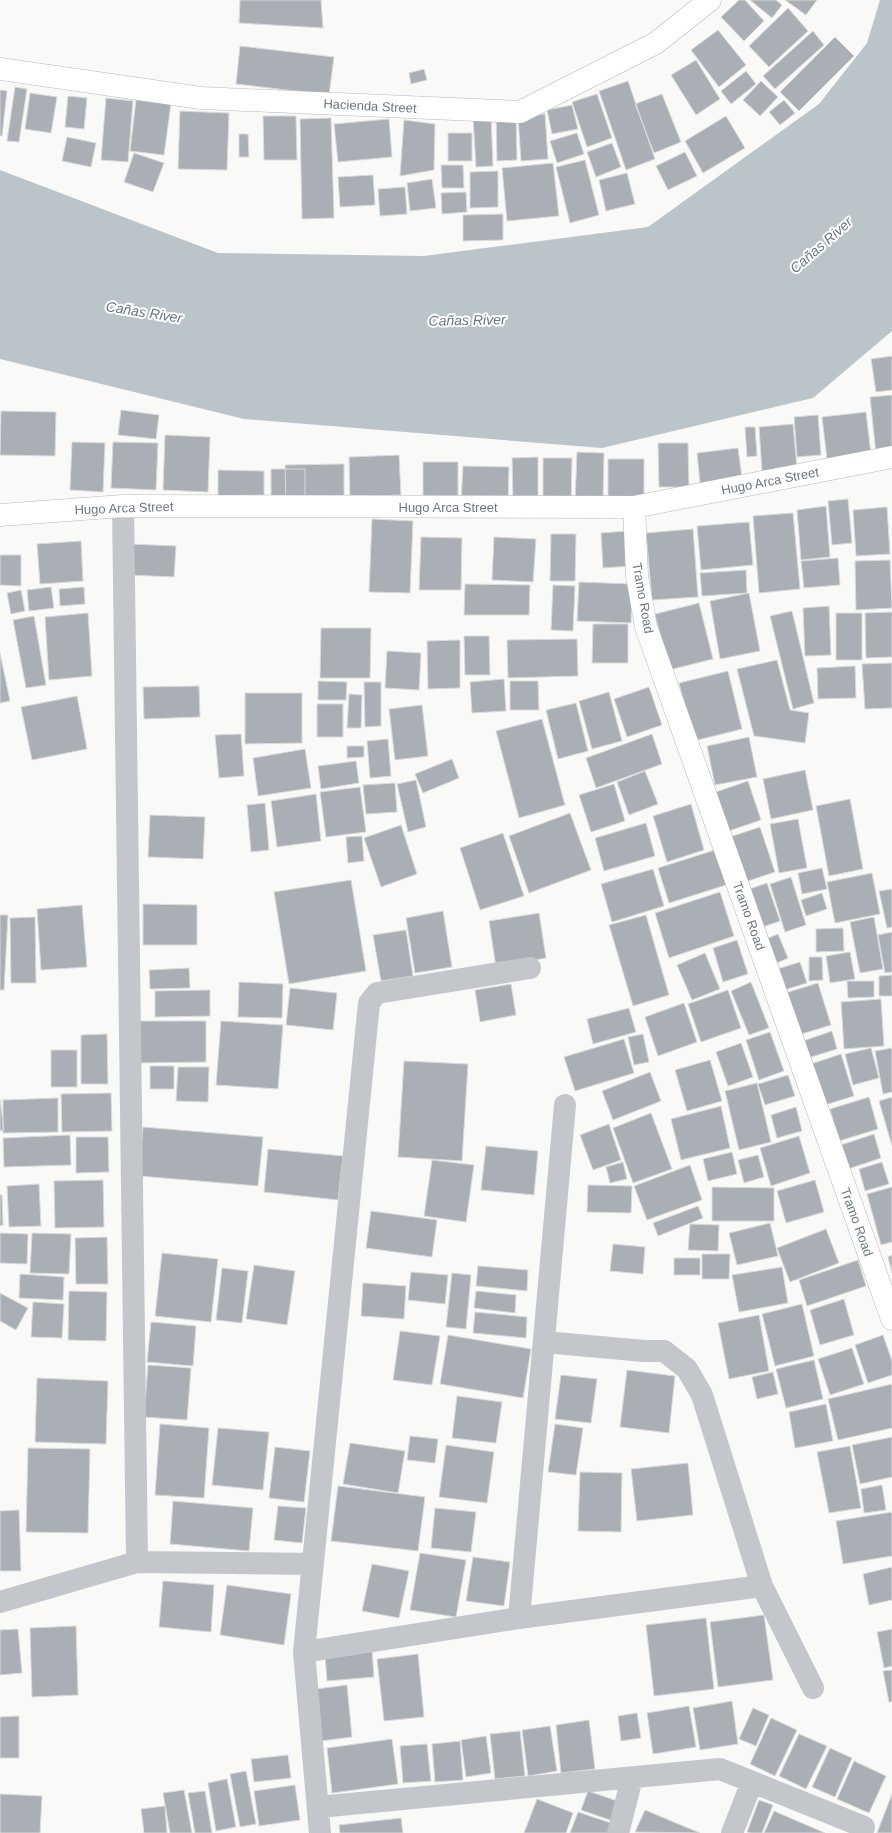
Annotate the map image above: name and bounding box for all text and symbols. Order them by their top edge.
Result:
street label: Hacienda Street [323,96,417,116]
water label: Cañas River [787,213,856,276]
water label: Cañas River [105,298,185,326]
water label: Cañas River [428,311,507,329]
street label: Hugo Arca Street [720,464,820,498]
street label: Hugo Arca Street [74,499,174,517]
street label: Hugo Arca Street [399,500,498,515]
street label: Tramo Road [629,561,657,635]
street label: Tramo Road [730,880,768,952]
street label: Tramo Road [838,1186,876,1258]

